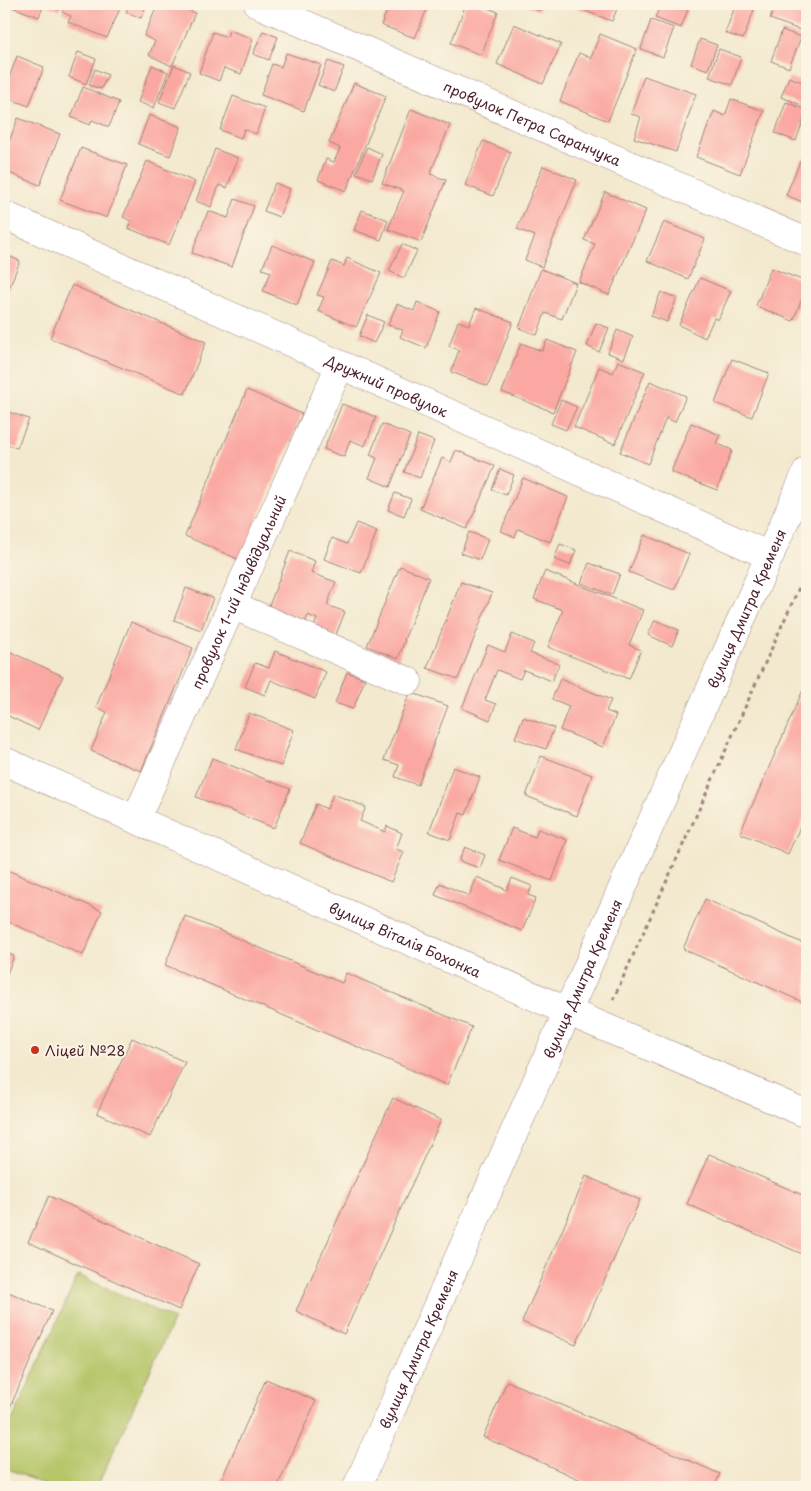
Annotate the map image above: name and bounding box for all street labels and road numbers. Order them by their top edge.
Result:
street label: провулок Петра Саранчука [440,75,625,171]
street label: Дружний провулок [321,349,452,422]
street label: провулок 1-ий Індивідуальний [185,492,291,692]
street label: вулиця Дмитра Кременя [702,525,791,691]
street label: вулиця Віталія Бохонка [326,896,485,982]
street label: вулиця Дмитра Кременя [538,896,627,1062]
street label: вулиця Дмитра Кременя [374,1266,463,1432]

